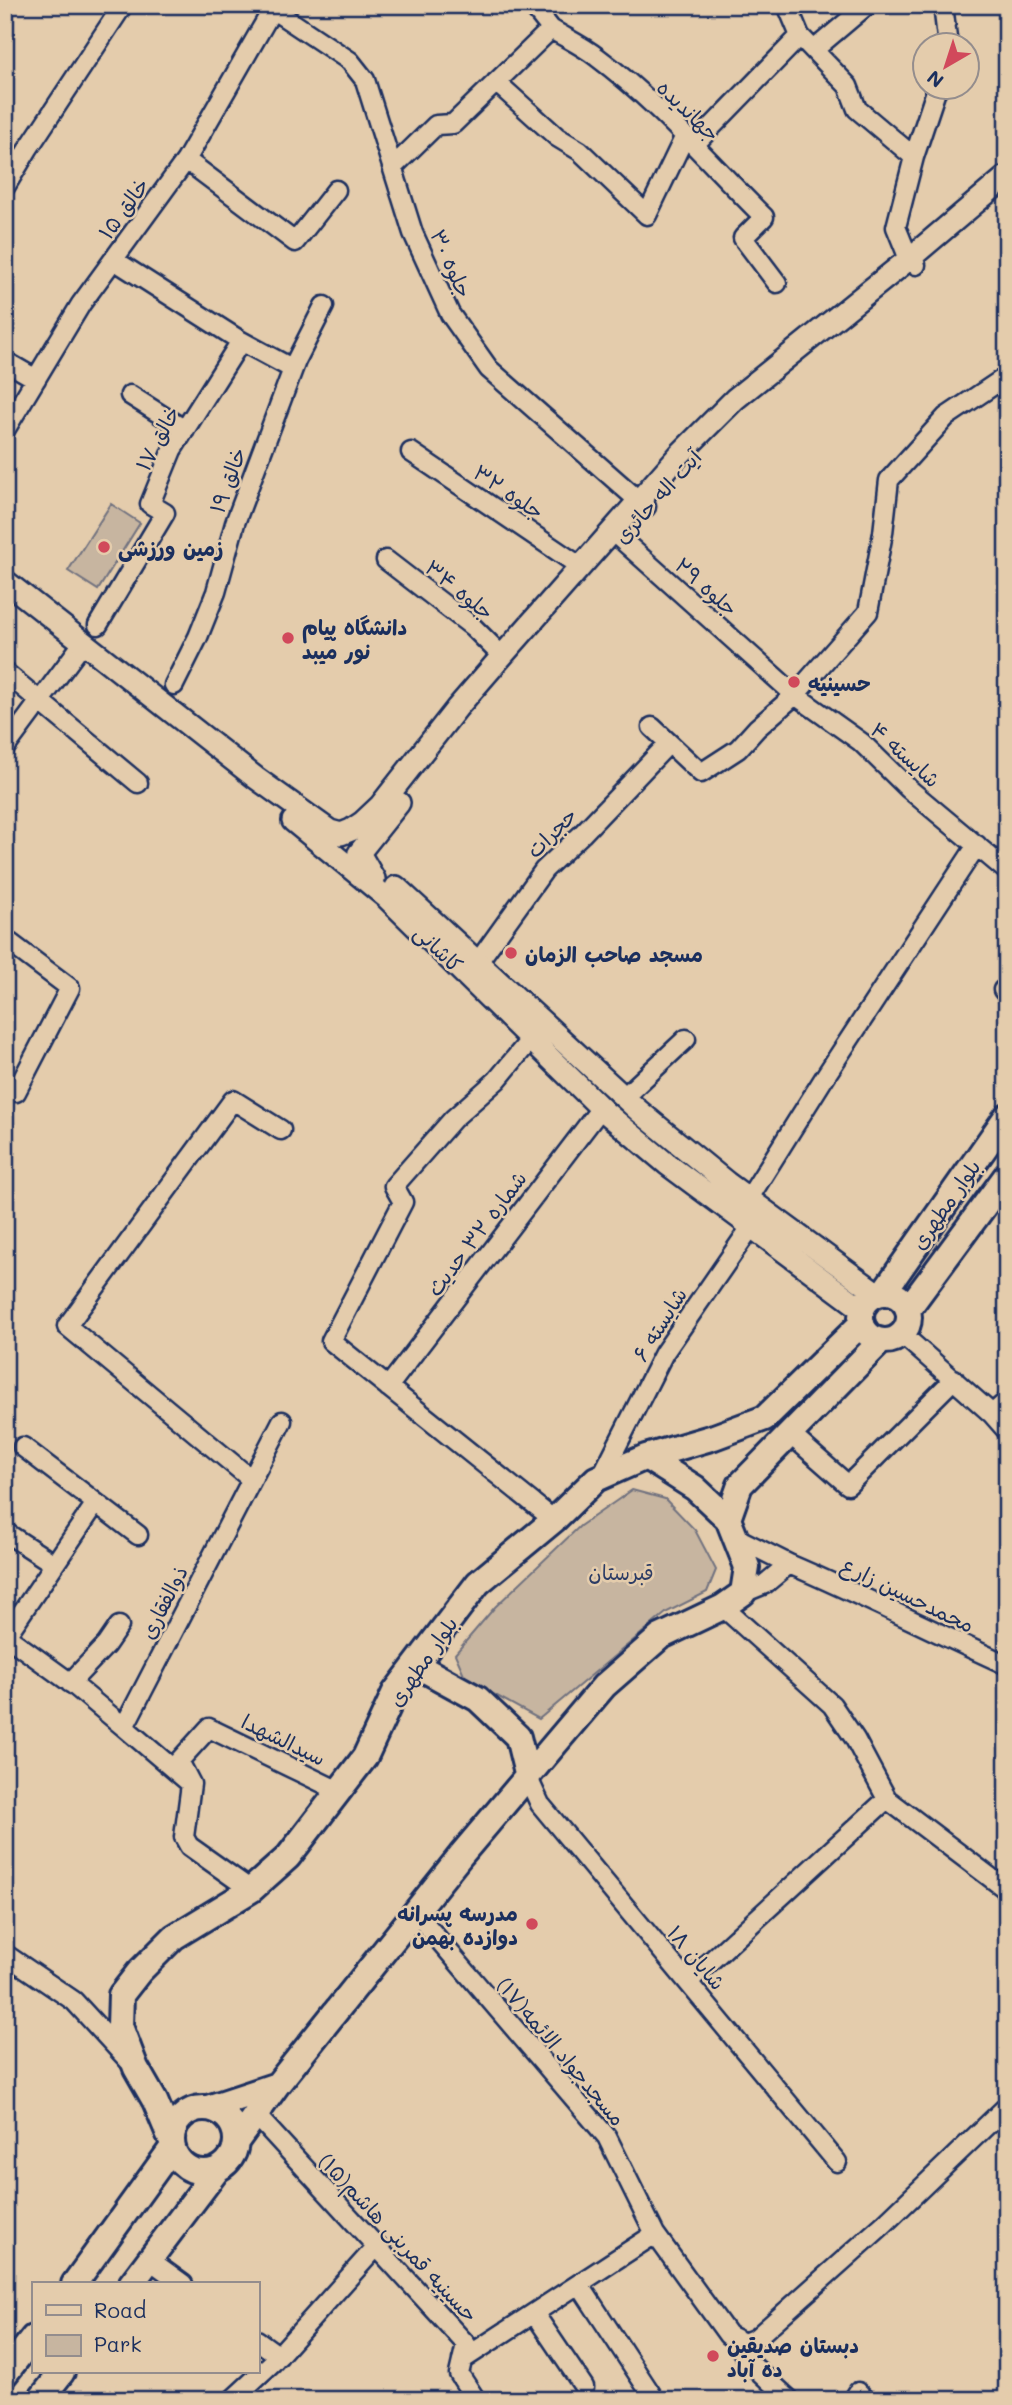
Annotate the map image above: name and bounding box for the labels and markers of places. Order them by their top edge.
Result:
place label: زمین ورزشی [118,534,223,562]
marker: زمین ورزشی [96,539,112,555]
place label: دانشگاه پیام نور میبد [302,613,407,665]
marker: دانشگاه پیام نور میبد [280,630,296,646]
place label: حسینیه [808,669,871,697]
marker: حسینیه [786,674,802,690]
place label: مسجد صاحب الزمان [525,940,703,968]
marker: مسجد صاحب الزمان [503,945,519,961]
place label: مدرسه پسرانه دوازده بهمن [397,1899,518,1951]
marker: مدرسه پسرانه دوازده بهمن [524,1916,540,1932]
place label: دبستان صدیقین ده آباد [727,2331,859,2383]
marker: دبستان صدیقین ده آباد [705,2348,721,2364]

